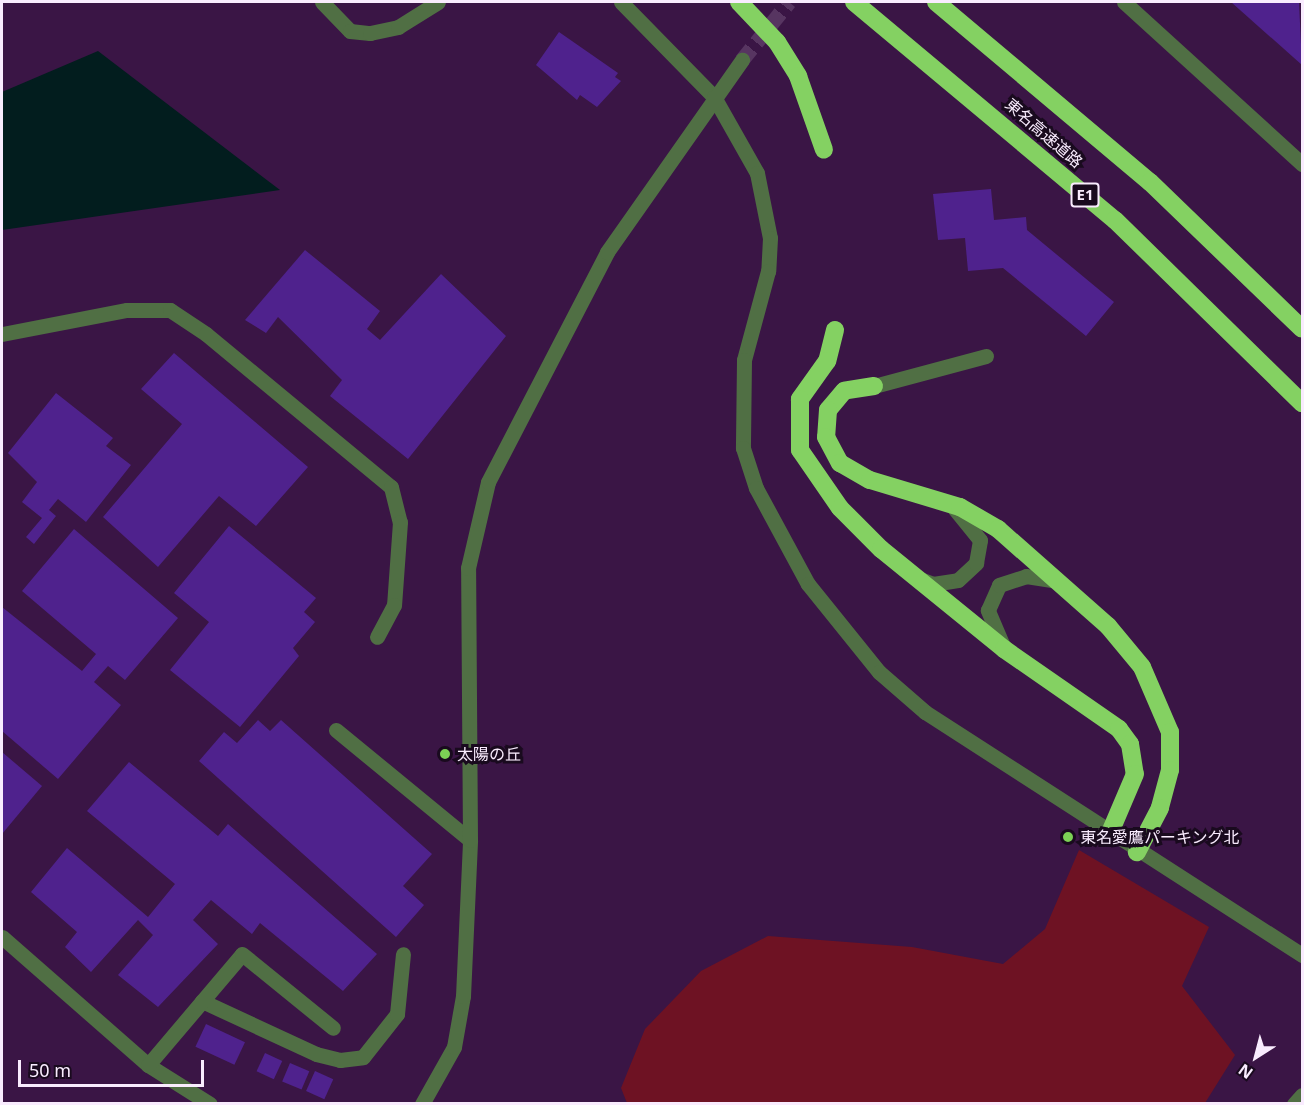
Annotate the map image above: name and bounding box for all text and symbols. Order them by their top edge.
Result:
street label: 東名高速道路 [1001,94,1087,172]
road number: E1 [1070,183,1100,207]
place label: 太陽の丘 [457,744,521,764]
marker: 太陽の丘 [438,747,452,761]
place label: 東名愛鷹パーキング北 [1080,827,1240,847]
marker: 東名愛鷹パーキング北 [1061,830,1075,844]
north arrow [1226,1027,1286,1087]
scale bar [21,1048,207,1086]
text: 50 m [29,1058,71,1082]
text: N [1234,1059,1257,1084]

